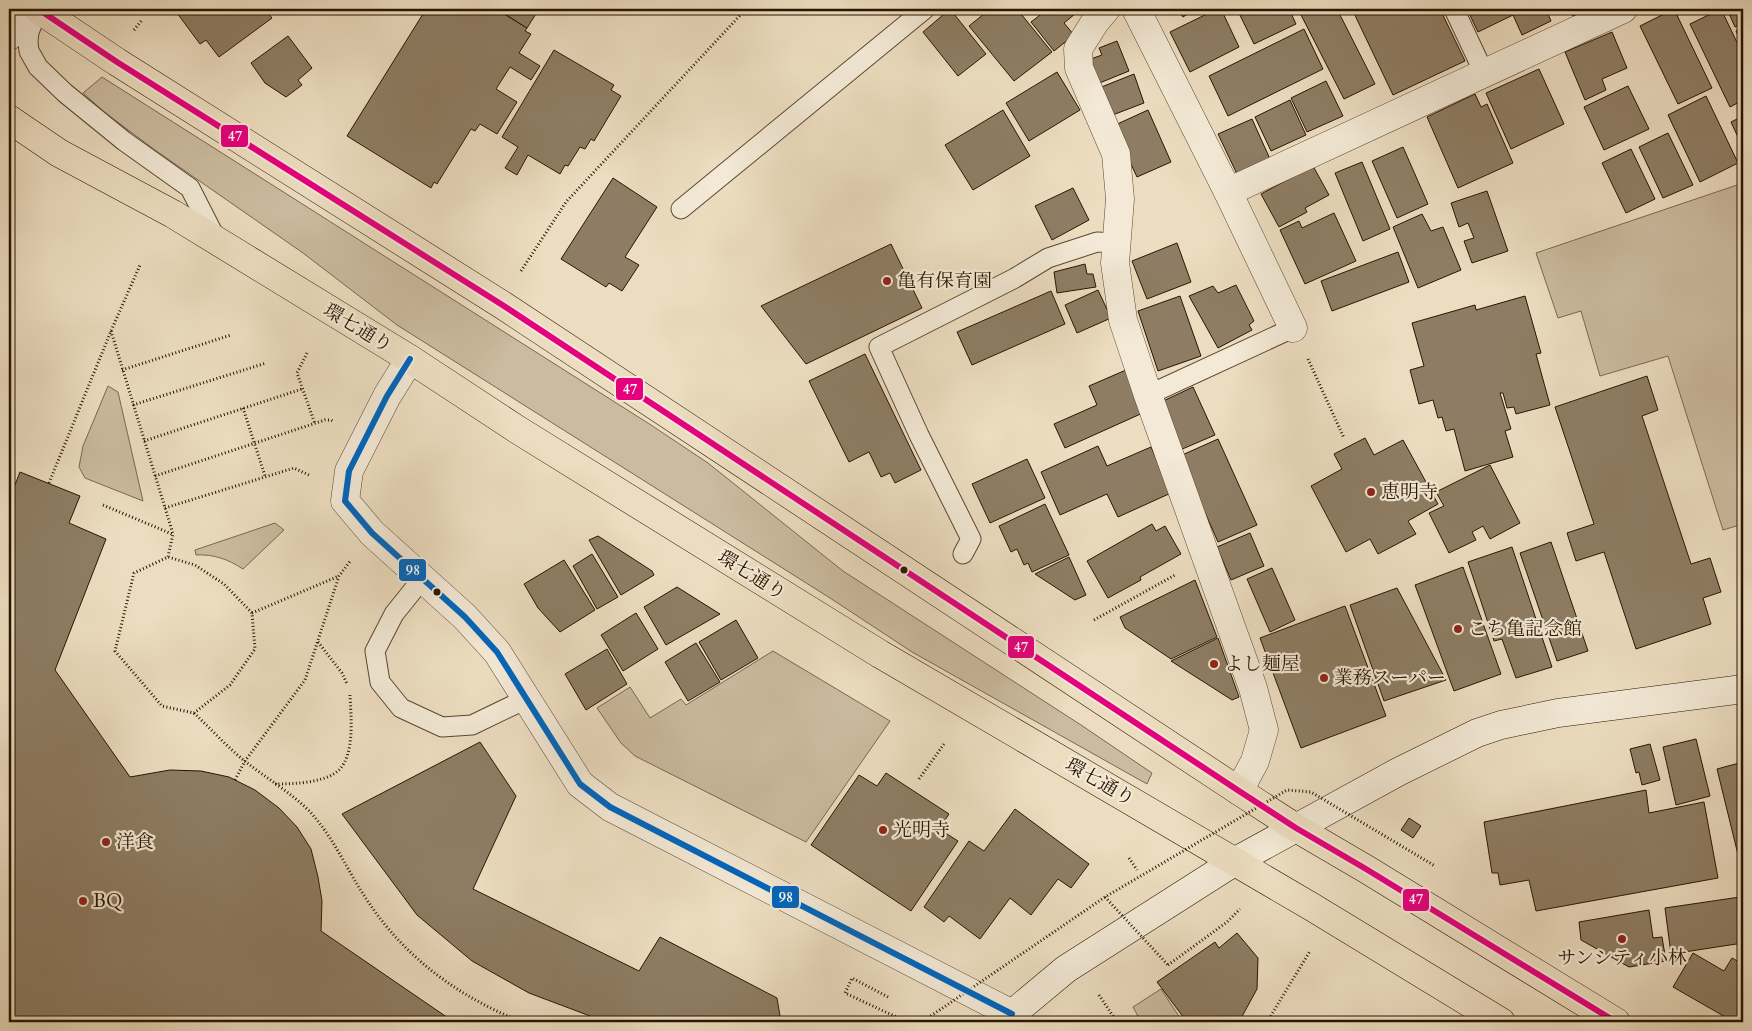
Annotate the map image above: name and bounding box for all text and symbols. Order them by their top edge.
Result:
line badge: 47 [220,124,249,148]
text: 47 [228,127,242,146]
place label: 亀有保育園 [897,268,992,294]
marker: 亀有保育園 [881,275,893,287]
street label: 環七通り [319,297,397,359]
line badge: 47 [615,377,644,401]
text: 47 [623,380,637,399]
place label: 恵明寺 [1381,479,1438,505]
marker: 恵明寺 [1365,486,1377,498]
street label: 環七通り [713,544,791,606]
line badge: 98 [398,558,427,582]
text: 98 [406,561,420,580]
unlabelled marker [899,565,909,575]
unlabelled marker [432,587,442,597]
place label: こち亀記念館 [1468,616,1582,642]
marker: こち亀記念館 [1452,623,1464,635]
line badge: 47 [1007,635,1035,659]
text: 47 [1014,638,1028,657]
place label: よし麺屋 [1224,651,1300,677]
marker: よし麺屋 [1208,658,1220,670]
place label: 業務スーパー [1334,665,1446,691]
marker: 業務スーパー [1318,672,1330,684]
street label: 環七通り [1061,752,1139,812]
place label: 光明寺 [893,817,950,843]
marker: 光明寺 [877,824,889,836]
place label: 洋食 [116,829,154,855]
marker: 洋食 [100,836,112,848]
line badge: 98 [771,885,800,909]
place label: BQ [93,888,122,914]
text: 98 [779,888,793,907]
line badge: 47 [1402,888,1430,912]
text: 47 [1409,890,1423,909]
marker: BQ [77,895,89,907]
marker: サンシティ小林 [1616,933,1628,945]
place label: サンシティ小林 [1557,945,1687,971]

